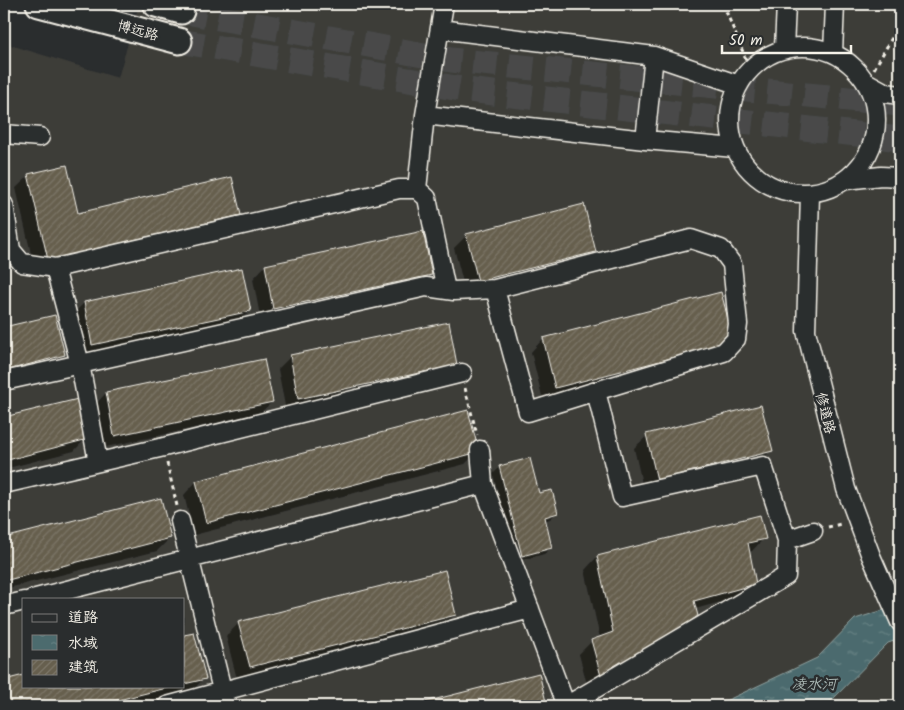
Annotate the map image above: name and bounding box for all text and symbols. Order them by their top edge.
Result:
street label: 博远路 [115,15,161,47]
scale bar [722,22,850,54]
text: 50 m [729,29,763,53]
street label: 修遠路 [809,390,841,436]
legend [22,598,185,688]
text: 道路 [68,606,98,630]
text: 水域 [68,632,98,656]
text: 建筑 [68,656,98,680]
water label: 凌水河 [791,673,839,697]

